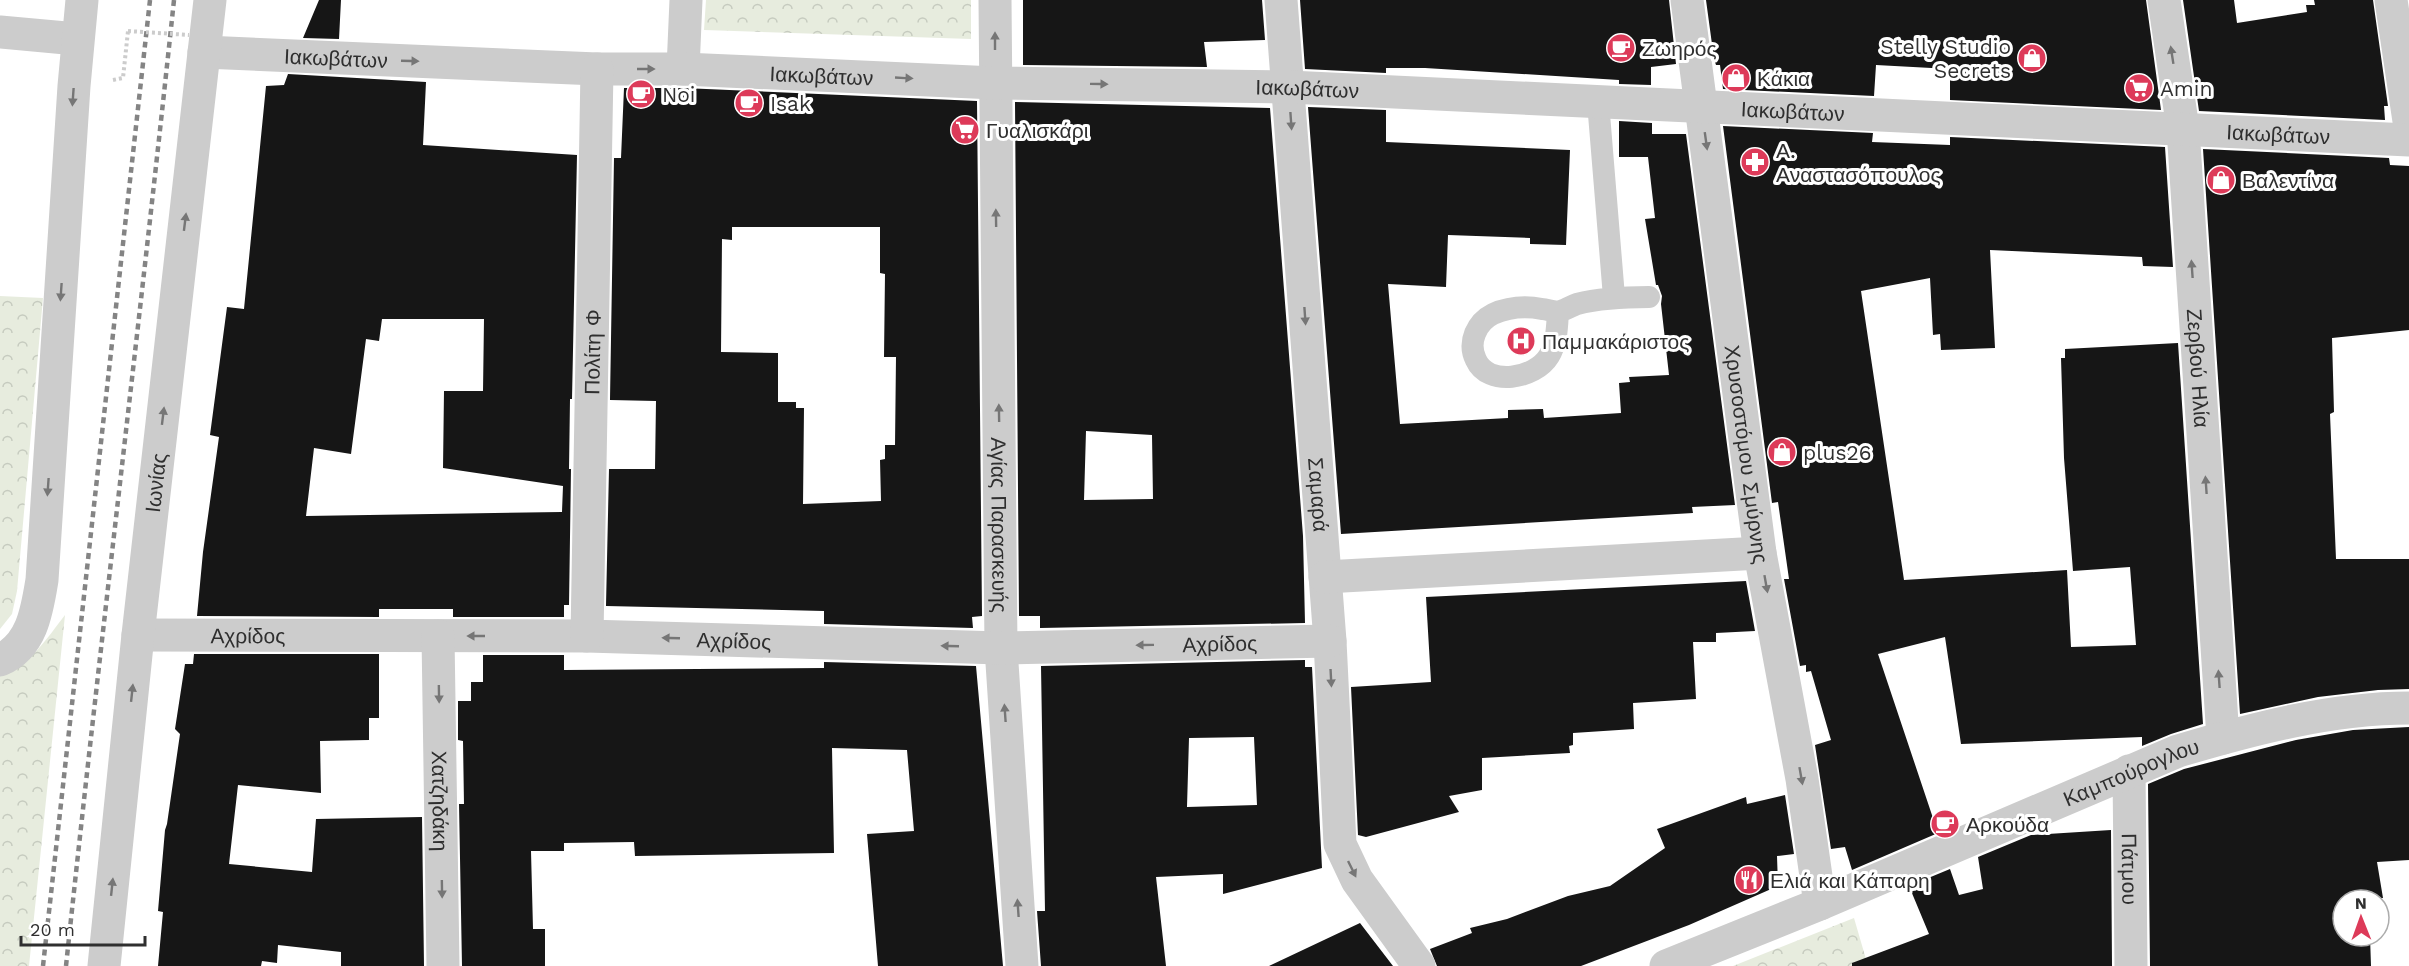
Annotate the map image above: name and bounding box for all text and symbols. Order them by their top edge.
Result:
one-way arrow [990,32,1000,51]
cafe icon: Ζωηρός [1605,32,1637,64]
place label: Stelly Studio Secrets [1880,34,2011,83]
place label: Ζωηρός [1642,36,1717,61]
shop icon: Stelly Studio Secrets [2016,42,2048,74]
street label: Ιακωβάτων [283,43,388,72]
one-way arrow [2167,45,2176,64]
one-way arrow [400,56,419,65]
street label: Ιακωβάτων [769,60,874,90]
shop icon: Κάκια [1720,62,1752,94]
one-way arrow [637,64,656,74]
place label: Κάκια [1757,66,1810,91]
supermarket icon: Amin [2123,72,2155,104]
one-way arrow [895,74,914,83]
street label: Ιακωβάτων [1255,74,1360,103]
place label: Amin [2160,76,2212,101]
cafe icon: Noi [625,78,657,110]
one-way arrow [1090,79,1109,89]
place label: Noi [662,82,695,107]
cafe icon: Isak [733,87,765,119]
one-way arrow [68,88,78,107]
place label: Isak [770,91,811,116]
street label: Ιακωβάτων [1740,96,1845,126]
one-way arrow [1286,112,1296,131]
supermarket icon: Γυαλισκάρι [949,114,981,146]
place label: Γυαλισκάρι [986,118,1089,143]
street label: Ιακωβάτων [2226,119,2331,149]
one-way arrow [1701,132,1710,151]
place label: Α. Αναστασόπουλος [1776,138,1941,187]
pharmacy icon: Α. Αναστασόπουλος [1739,146,1771,178]
shop icon: Βαλεντίνα [2205,164,2237,196]
place label: Βαλεντίνα [2242,168,2334,193]
one-way arrow [991,209,1001,228]
one-way arrow [181,212,190,231]
one-way arrow [2187,260,2197,279]
one-way arrow [56,283,65,302]
one-way arrow [1301,306,1310,325]
street label: Ζερβού Ηλία [2182,308,2215,428]
street label: Πολίτη Φ [579,309,605,395]
hospital icon: Παμμακάριστος [1505,325,1537,357]
place label: Παμμακάριστος [1542,329,1689,354]
street label: Χρυσοστόμου Σμύρνης [1720,343,1774,565]
one-way arrow [994,404,1003,423]
one-way arrow [158,406,168,425]
shop icon: plus26 [1766,436,1798,468]
street label: Αγίας Παρασκευής [987,437,1013,613]
place label: plus26 [1803,440,1872,465]
street label: Ιωνίας [139,452,171,514]
street label: Σαμαρά [1304,457,1334,533]
one-way arrow [2202,475,2211,494]
one-way arrow [44,477,53,496]
one-way arrow [1762,575,1771,594]
street label: Αχρίδος [211,623,285,648]
street label: Αχρίδος [696,627,772,654]
street label: Αχρίδος [1182,630,1257,657]
one-way arrow [467,631,486,641]
one-way arrow [662,634,681,643]
one-way arrow [1136,640,1155,650]
one-way arrow [941,641,960,651]
one-way arrow [1327,668,1336,687]
one-way arrow [2215,670,2224,689]
one-way arrow [127,683,137,702]
one-way arrow [434,685,444,704]
one-way arrow [1001,704,1010,723]
street label: Καμπούρογλου [2059,733,2202,811]
street label: Χατζηδάκη [427,750,454,852]
one-way arrow [1797,767,1806,786]
cafe icon: Αρκούδα [1929,808,1961,840]
place label: Αρκούδα [1966,812,2049,837]
street label: Πάτμου [2117,833,2143,905]
one-way arrow [1348,861,1357,878]
restaurant icon: Ελιά και Κάπαρη [1733,864,1765,896]
place label: Ελιά και Κάπαρη [1770,868,1930,893]
one-way arrow [107,877,117,896]
one-way arrow [437,880,446,899]
north arrow [2331,888,2391,948]
text: N [2355,894,2367,913]
one-way arrow [1014,898,1023,917]
scale bar [21,909,146,947]
text: 20 m [30,919,75,940]

